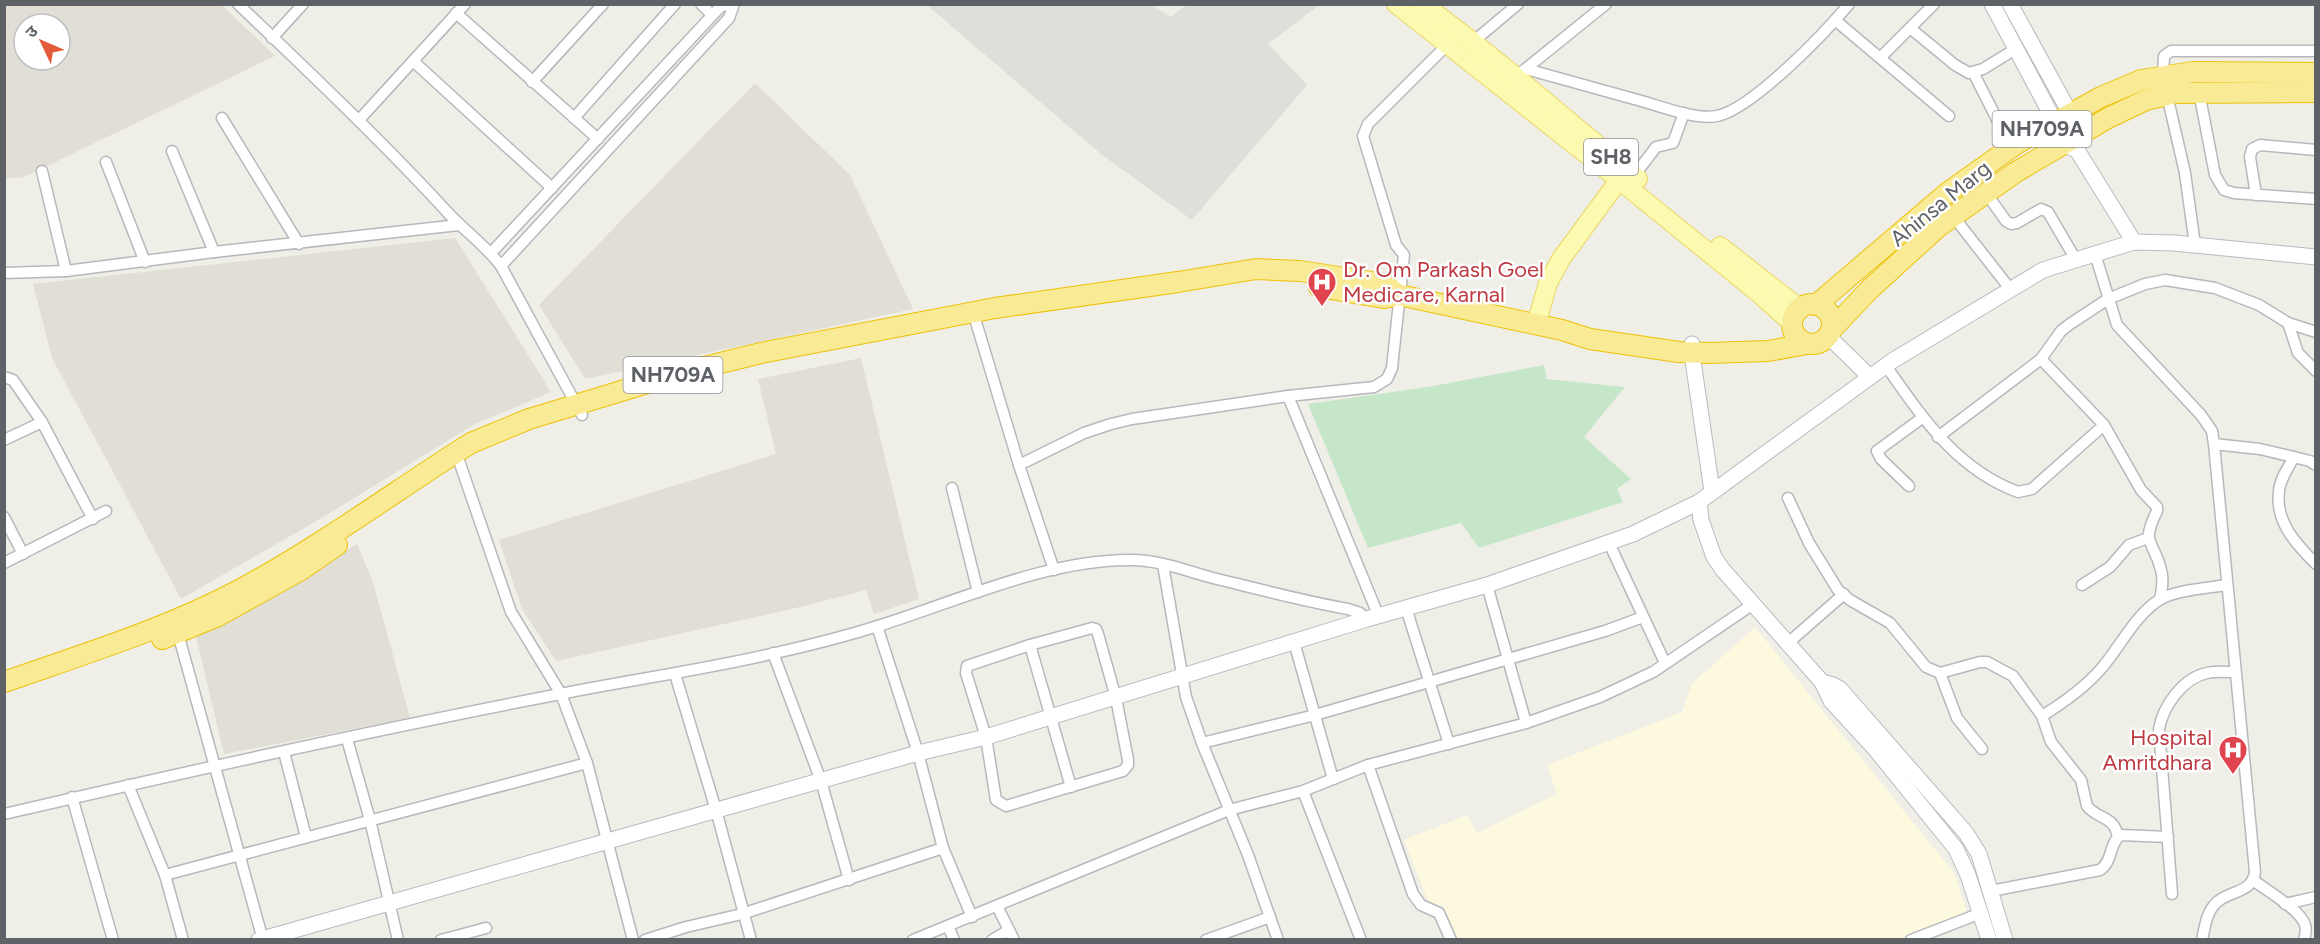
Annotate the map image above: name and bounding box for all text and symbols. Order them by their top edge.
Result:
north arrow [12,12,72,72]
text: उ [21,22,42,42]
road number: NH709A [1992,111,2092,147]
road number: SH8 [1584,139,1638,175]
street label: Ahinsa Marg [1885,155,1996,252]
place label: Dr. Om Parkash Goel Medicare, Karnal [1343,256,1544,308]
hospital icon: Dr. Om Parkash Goel Medicare, Karnal [1306,266,1338,308]
road number: NH709A [624,357,722,393]
place label: Hospital Amritdhara [2103,724,2212,776]
hospital icon: Hospital Amritdhara [2217,734,2249,776]

